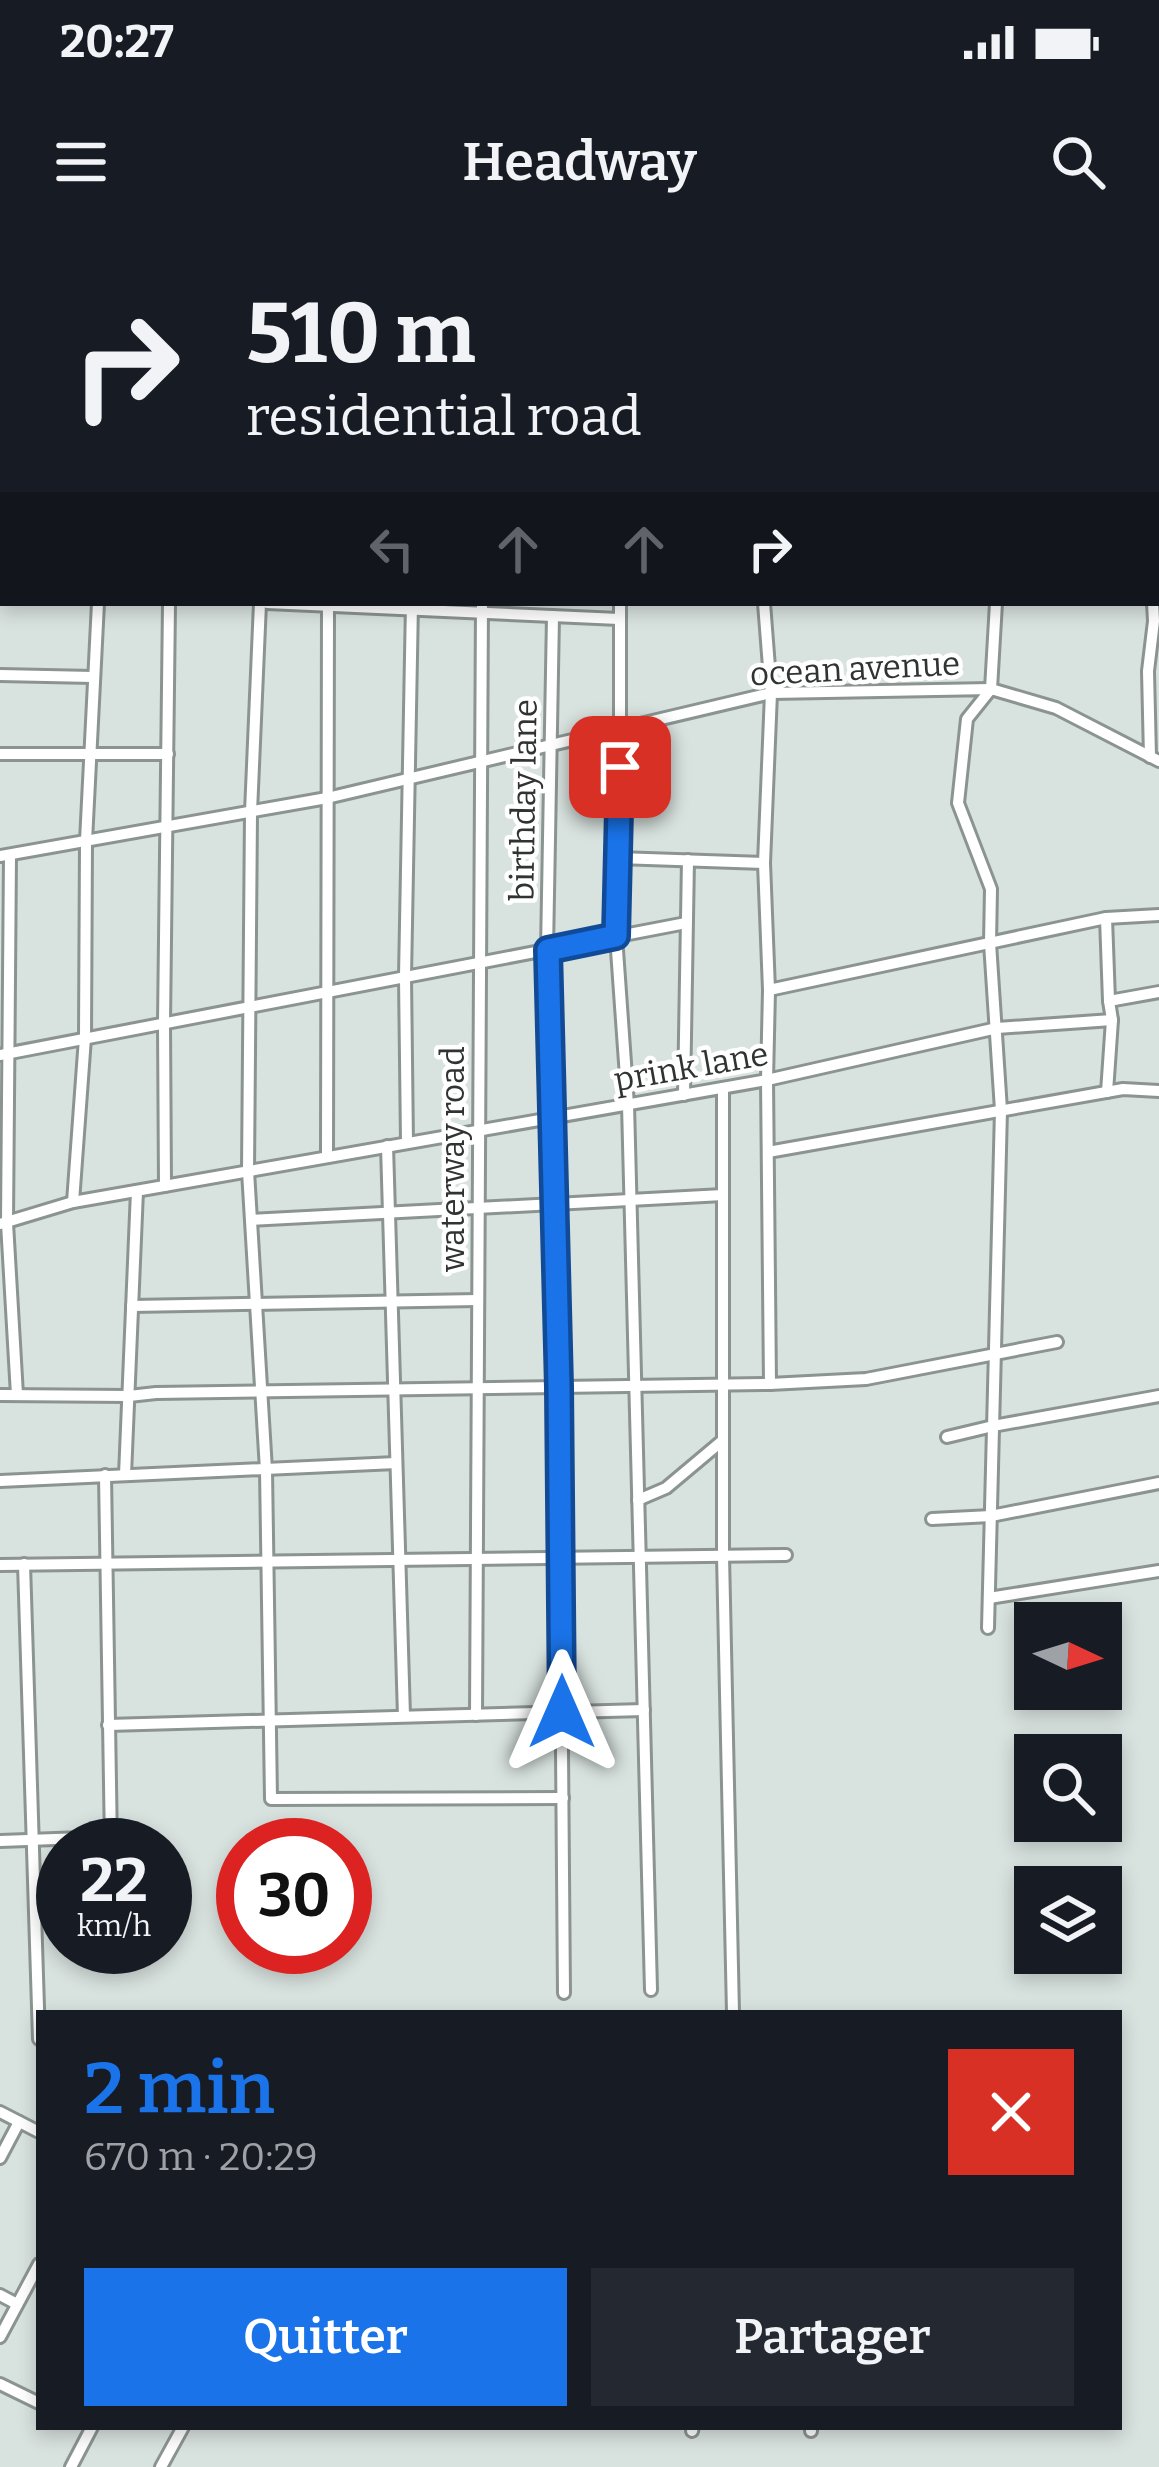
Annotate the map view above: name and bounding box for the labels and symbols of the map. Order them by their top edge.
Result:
street label: ocean avenue [749,644,961,694]
street label: birthday lane [502,699,546,901]
pin [569,716,671,818]
street label: prink lane [611,1034,771,1100]
street label: waterway road [433,1046,473,1273]
north arrow [1014,1602,1122,1710]
position arrow [499,1649,625,1775]
speed limit sign: 30 [216,1818,372,1974]

